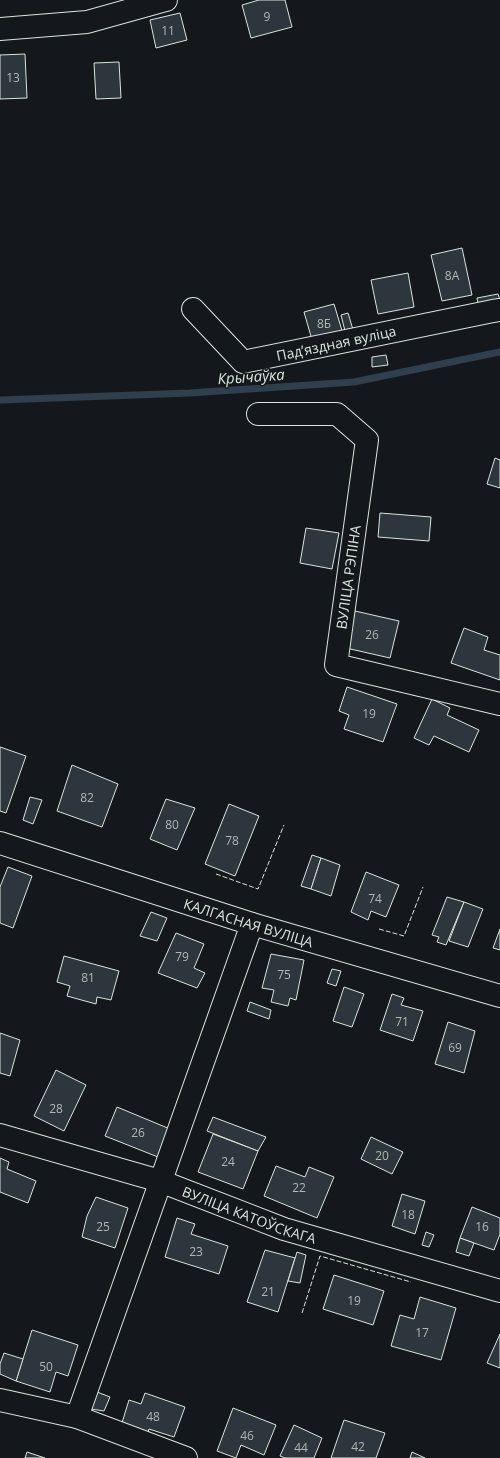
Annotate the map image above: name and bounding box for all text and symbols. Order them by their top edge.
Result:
house number: 9 [264,8,271,25]
house number: 11 [161,22,175,39]
house number: 13 [6,69,20,86]
house number: 8А [445,267,460,284]
house number: 8Б [317,315,331,332]
street label: Падʼяздная вуліца [274,321,398,365]
water label: Крычаўка [217,364,286,388]
street label: ВУЛІЦА РЭПІНА [331,524,365,630]
house number: 26 [365,626,379,643]
house number: 19 [362,705,376,722]
house number: 82 [80,789,94,806]
house number: 80 [165,816,179,833]
house number: 78 [225,832,239,849]
house number: 74 [368,890,382,907]
street label: КАЛГАСНАЯ ВУЛІЦА [182,893,316,951]
house number: 79 [175,948,189,965]
house number: 75 [277,966,291,983]
house number: 81 [81,969,95,986]
house number: 71 [395,1013,409,1030]
house number: 69 [448,1039,462,1056]
house number: 28 [49,1100,63,1117]
house number: 26 [131,1124,145,1141]
house number: 20 [375,1147,389,1164]
house number: 24 [221,1153,235,1170]
house number: 22 [292,1179,306,1196]
street label: ВУЛІЦА КАТОЎСКАГА [180,1181,319,1247]
house number: 18 [401,1206,415,1223]
house number: 25 [96,1218,110,1235]
house number: 16 [475,1218,489,1235]
house number: 23 [189,1243,203,1260]
house number: 21 [261,1283,275,1300]
house number: 19 [347,1292,361,1309]
house number: 17 [415,1324,429,1341]
house number: 50 [39,1358,53,1375]
house number: 48 [146,1408,160,1425]
house number: 46 [240,1427,254,1444]
house number: 42 [351,1438,365,1455]
house number: 44 [294,1439,308,1456]

